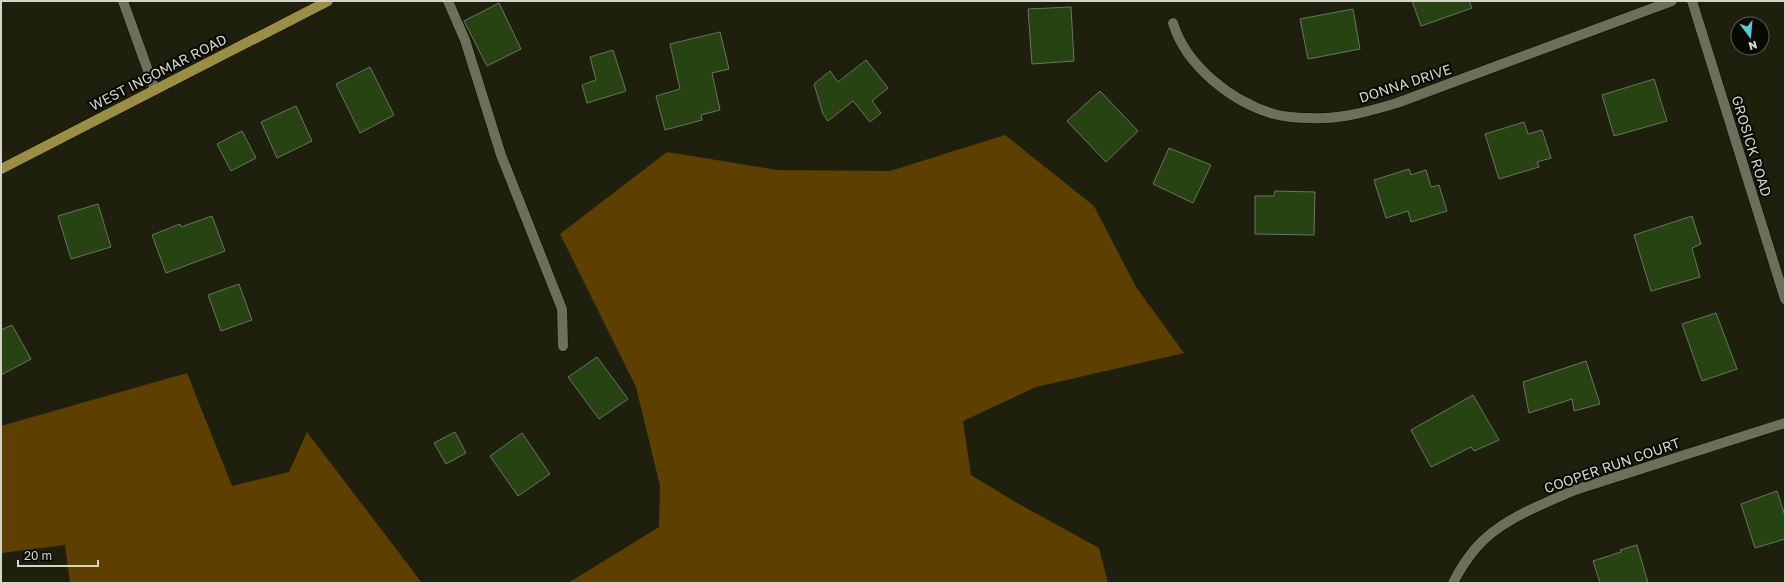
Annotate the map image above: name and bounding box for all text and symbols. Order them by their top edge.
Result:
north arrow [1730,16,1770,56]
street label: WEST INGOMAR ROAD [87,30,229,114]
text: N [1747,39,1759,53]
street label: DONNA DRIVE [1357,60,1453,106]
street label: GROSICK ROAD [1729,94,1775,198]
street label: COOPER RUN COURT [1542,434,1683,496]
scale bar [18,542,98,568]
text: 20 m [24,548,52,563]

